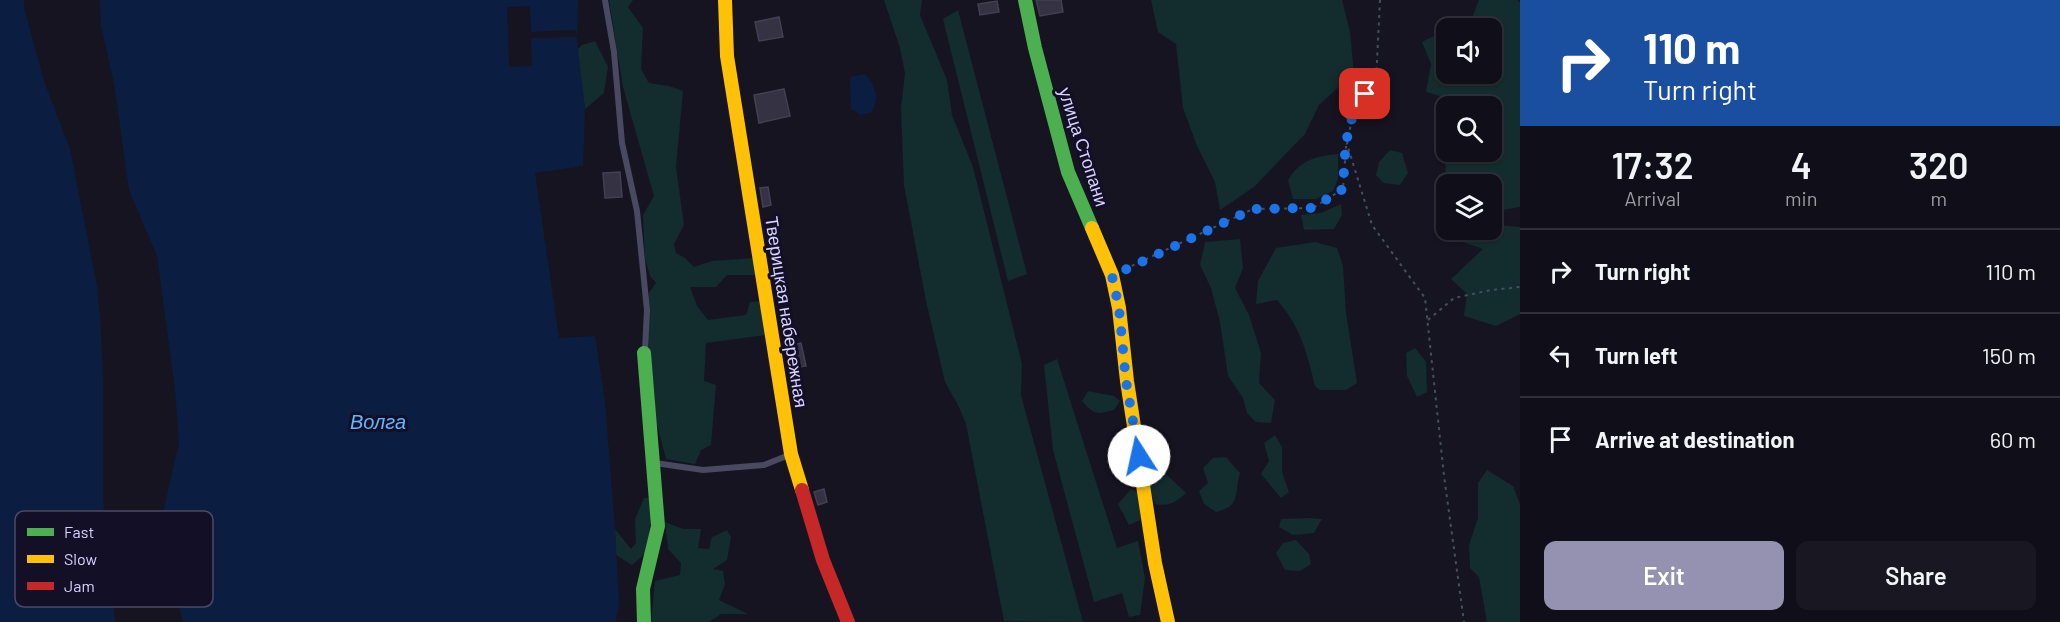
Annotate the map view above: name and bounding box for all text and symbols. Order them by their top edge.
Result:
map controls [1436,18,1502,240]
button: sound [1436,18,1502,84]
text: 110 m [1643,22,1740,72]
icon: right [1544,24,1622,102]
pin [1339,68,1390,119]
text: Turn right [1643,73,1757,105]
icon: arrive [1348,77,1381,110]
street label: улица Стопани [1054,84,1114,209]
button: search [1436,96,1502,162]
text: 17:32 [1612,143,1694,186]
text: 4 [1791,143,1812,186]
text: 320 [1909,143,1968,186]
button: layers [1436,174,1502,240]
text: Arrival [1625,186,1680,210]
text: min [1785,186,1818,210]
text: m [1930,186,1947,210]
street label: Тверицкая набережная [761,215,813,409]
icon: right [1544,255,1577,288]
text: Turn right [1595,258,1690,284]
text: 110 m [1986,258,2036,284]
icon: left [1544,339,1577,372]
text: Turn left [1595,342,1678,368]
text: 150 m [1982,342,2036,368]
water label: Волга [350,409,406,433]
icon: arrive [1544,423,1577,456]
position arrow [1107,424,1171,488]
text: Arrive at destination [1595,426,1794,452]
text: 60 m [1990,426,2036,452]
legend [15,511,213,607]
text: Fast [64,522,94,541]
button: Exit [1544,541,1784,610]
button: Share [1796,541,2036,610]
text: Slow [64,549,97,568]
text: Jam [64,576,95,595]

